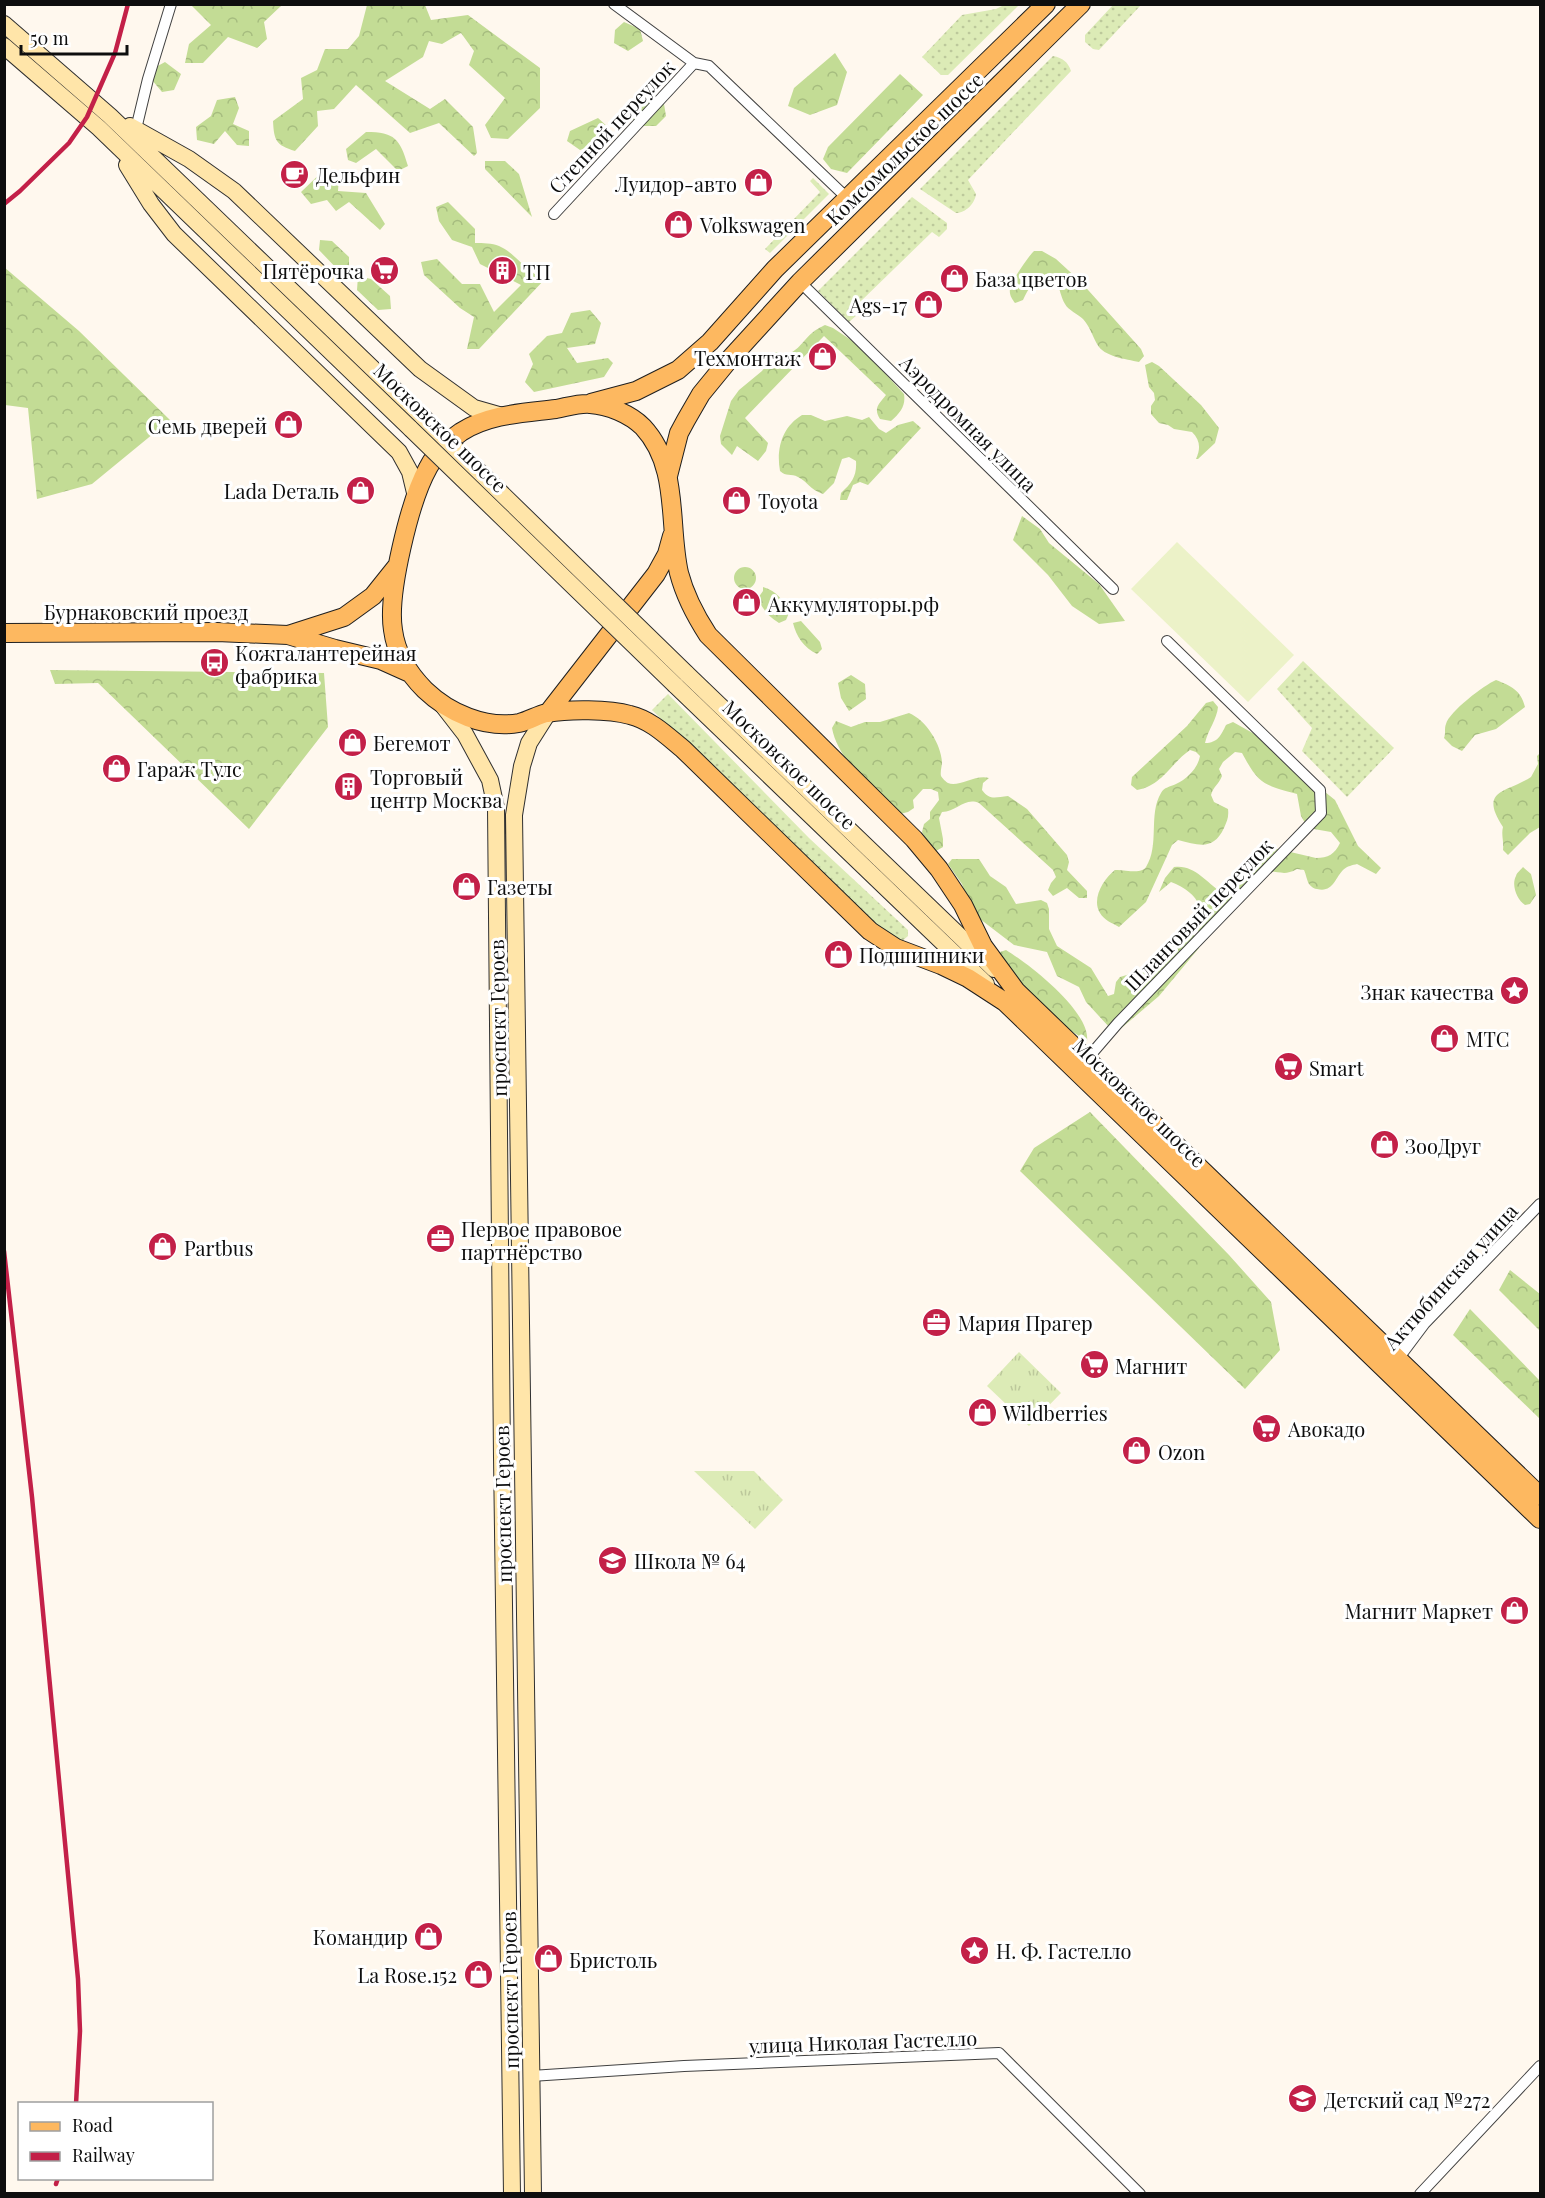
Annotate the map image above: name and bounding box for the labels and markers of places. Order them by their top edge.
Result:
cafe icon: Дельфин [279,158,311,190]
place label: Дельфин [316,161,400,188]
shop icon: Луидор-авто [742,167,774,199]
place label: Луидор-авто [614,170,737,197]
shop icon: Volkswagen [663,208,695,240]
place label: Volkswagen [699,211,806,238]
supermarket icon: Пятёрочка [369,254,401,286]
building icon: ТП [486,255,518,287]
place label: Пятёрочка [262,257,364,284]
place label: ТП [523,258,551,285]
shop icon: База цветов [938,262,970,294]
place label: База цветов [975,265,1088,292]
shop icon: Ags-17 [912,288,944,320]
place label: Ags-17 [849,291,907,318]
shop icon: Техмонтаж [806,341,838,373]
place label: Техмонтаж [694,344,801,371]
shop icon: Семь дверей [272,409,304,441]
place label: Семь дверей [148,412,267,439]
shop icon: Lada Dеталь [344,474,376,506]
place label: Lada Dеталь [224,477,339,504]
shop icon: Toyota [721,484,753,516]
place label: Toyota [758,487,818,514]
shop icon: Аккумуляторы.рф [731,587,763,619]
place label: Аккумуляторы.рф [767,590,939,617]
place label: Кожгалантерейная фабрика [235,639,417,689]
bus stop icon: Кожгалантерейная фабрика [198,647,230,679]
shop icon: Бегемот [336,726,368,758]
place label: Бегемот [373,729,451,756]
shop icon: Гараж Тулс [100,752,132,784]
place label: Гараж Тулс [137,755,242,782]
place label: Торговый центр Москва [370,763,502,813]
building icon: Торговый центр Москва [333,771,365,803]
shop icon: Газеты [450,870,482,902]
place label: Газеты [487,873,553,900]
shop icon: Подшипники [822,938,854,970]
place label: Подшипники [859,941,984,968]
place icon: Знак качества [1499,975,1531,1007]
place label: Знак качества [1361,978,1494,1005]
shop icon: МТС [1429,1022,1461,1054]
place label: МТС [1466,1025,1510,1052]
supermarket icon: Smart [1272,1051,1304,1083]
place label: Smart [1309,1054,1364,1081]
shop icon: ЗооДруг [1368,1129,1400,1161]
place label: ЗооДруг [1405,1132,1481,1159]
place label: Первое правовое партнёрство [461,1215,622,1265]
office icon: Первое правовое партнёрство [424,1223,456,1255]
shop icon: Partbus [147,1231,179,1263]
place label: Partbus [184,1234,253,1261]
office icon: Мария Прагер [921,1306,953,1338]
place label: Мария Прагер [958,1309,1093,1336]
supermarket icon: Магнит [1078,1349,1110,1381]
place label: Магнит [1115,1352,1187,1379]
shop icon: Wildberries [966,1396,998,1428]
place label: Wildberries [1002,1399,1108,1426]
supermarket icon: Авокадо [1251,1412,1283,1444]
place label: Авокадо [1287,1415,1365,1442]
shop icon: Ozon [1121,1435,1153,1467]
place label: Ozon [1158,1438,1205,1465]
school or university icon: Школа № 64 [597,1544,629,1576]
place label: Школа № 64 [634,1547,746,1574]
shop icon: Магнит Маркет [1498,1594,1530,1626]
place label: Магнит Маркет [1344,1597,1493,1624]
shop icon: Командир [413,1920,445,1952]
place label: Командир [313,1923,408,1950]
place icon: Н. Ф. Гастелло [959,1934,991,1966]
place label: Н. Ф. Гастелло [996,1937,1132,1964]
shop icon: Бристоль [532,1943,564,1975]
place label: Бристоль [569,1946,657,1973]
shop icon: La Rose.152 [462,1958,494,1990]
place label: La Rose.152 [357,1961,457,1988]
school or university icon: Детский сад №272 [1287,2083,1319,2115]
place label: Детский сад №272 [1324,2086,1490,2113]

